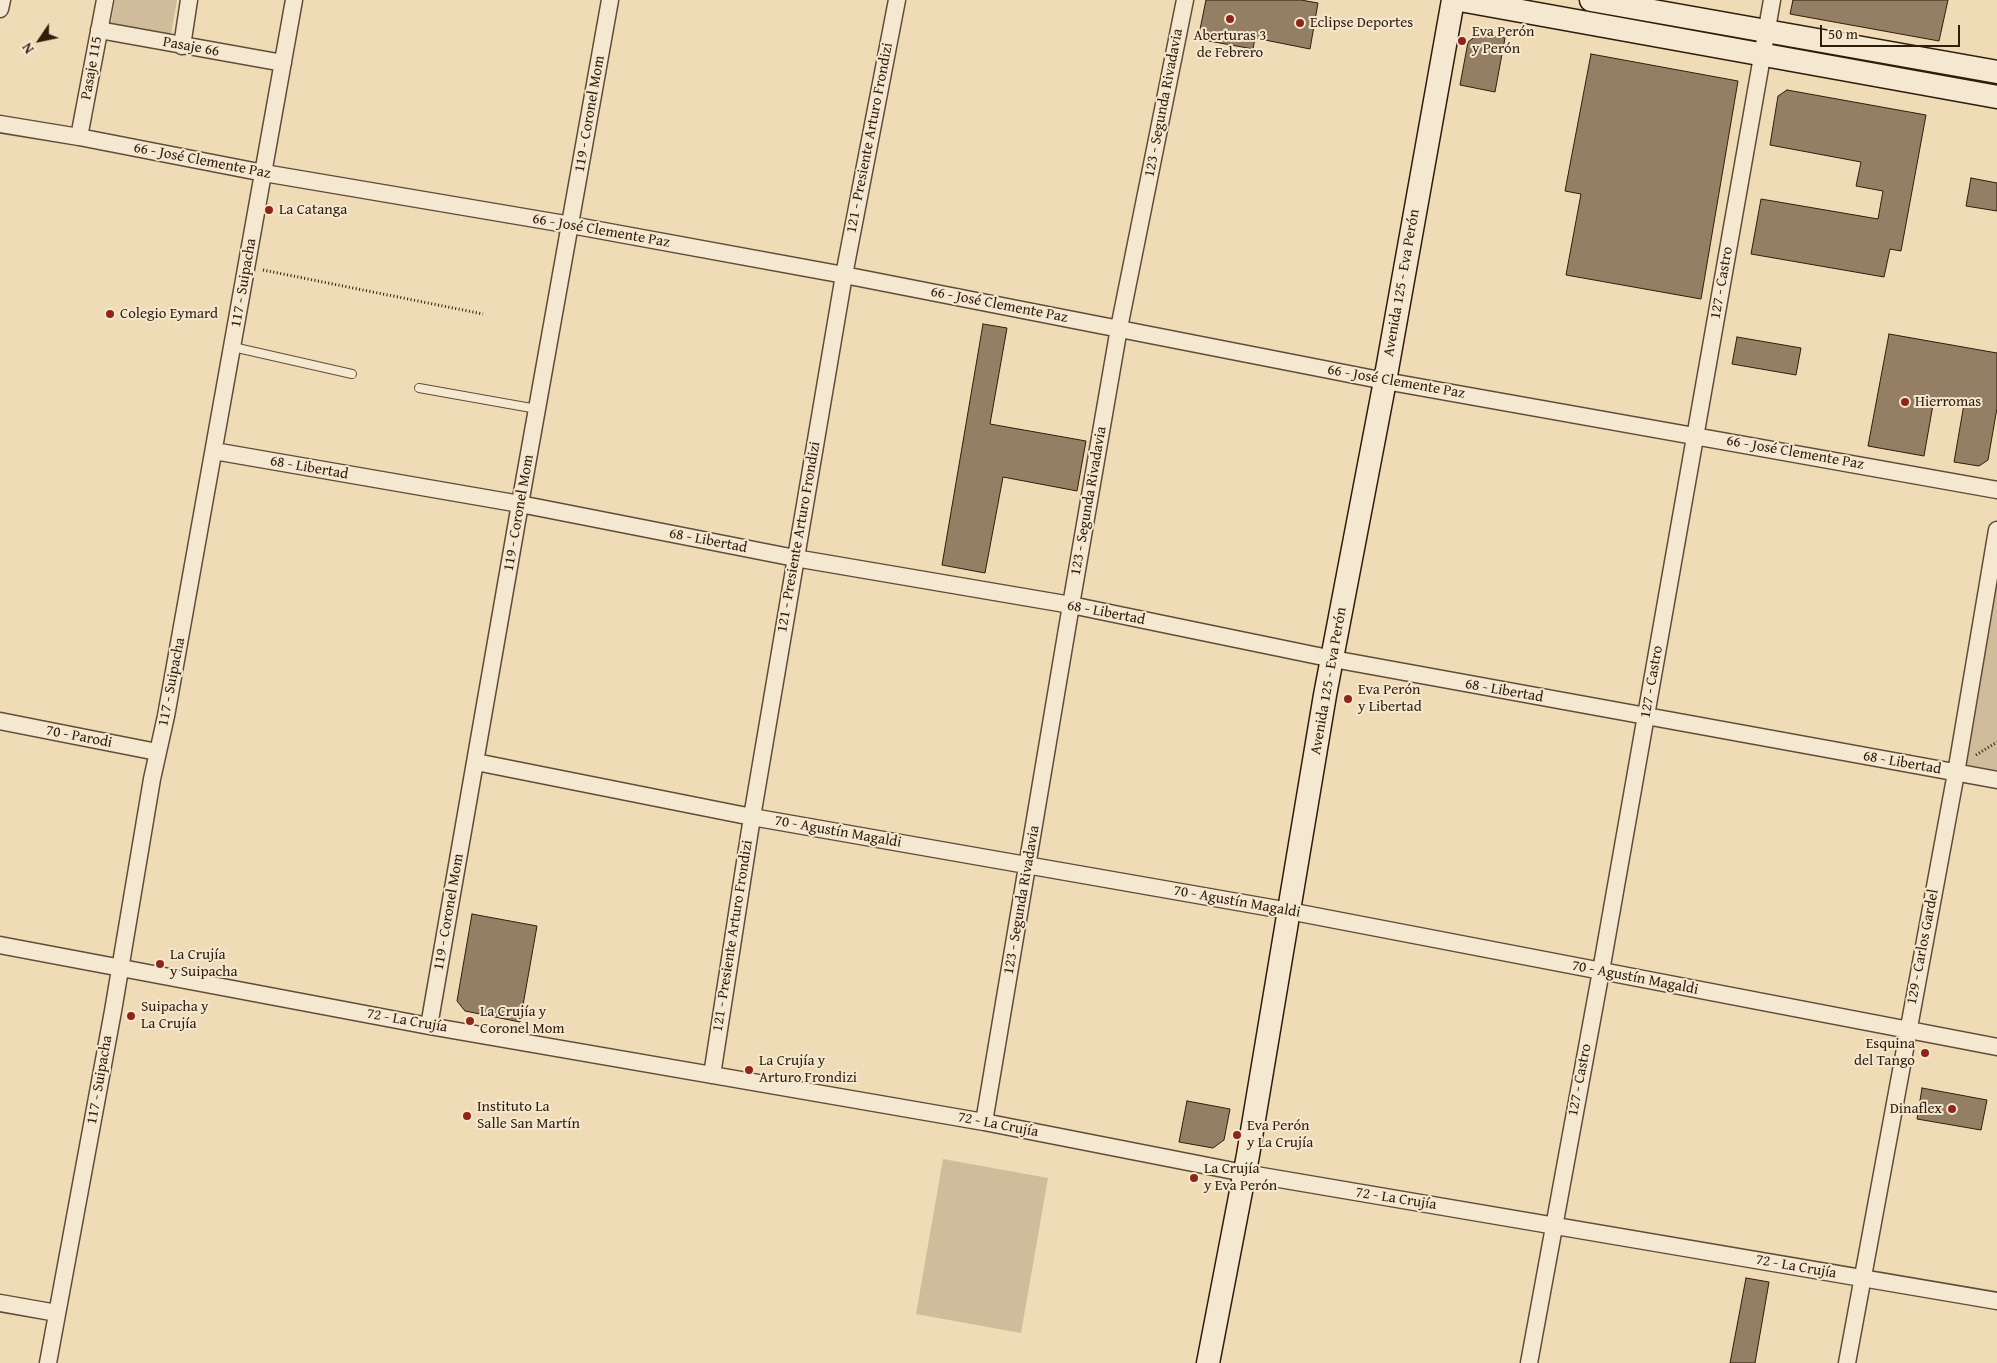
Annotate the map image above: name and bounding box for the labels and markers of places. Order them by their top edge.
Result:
marker: Aberturas 3 de Febrero [1224,13,1236,25]
place label: Eclipse Deportes [1310,14,1413,32]
marker: Eclipse Deportes [1294,17,1306,29]
place label: Eva Perón y Perón [1472,23,1535,58]
place label: Aberturas 3 de Febrero [1193,27,1267,62]
marker: Eva Perón y Perón [1456,35,1468,47]
place label: La Catanga [279,201,347,219]
marker: La Catanga [263,204,275,216]
place label: Colegio Eymard [120,305,218,323]
marker: Colegio Eymard [104,308,116,320]
place label: Hierromas [1915,393,1981,411]
marker: Hierromas [1899,396,1911,408]
place label: Eva Perón y Libertad [1358,681,1422,716]
marker: Eva Perón y Libertad [1342,693,1354,705]
place label: La Crujía y Suipacha [170,946,238,981]
marker: La Crujía y Suipacha [154,958,166,970]
place label: Suipacha y La Crujía [141,998,209,1033]
place label: La Crujía y Coronel Mom [480,1003,565,1038]
marker: Suipacha y La Crujía [125,1010,137,1022]
marker: La Crujía y Coronel Mom [464,1015,476,1027]
place label: Esquina del Tango [1854,1035,1915,1070]
marker: Esquina del Tango [1919,1047,1931,1059]
place label: La Crujía y Arturo Frondizi [759,1052,857,1087]
marker: La Crujía y Arturo Frondizi [743,1064,755,1076]
place label: Instituto La Salle San Martín [477,1098,580,1133]
place label: Dinaflex [1890,1100,1942,1118]
marker: Dinaflex [1946,1103,1958,1115]
marker: Instituto La Salle San Martín [461,1110,473,1122]
place label: Eva Perón y La Crujía [1247,1117,1313,1152]
marker: Eva Perón y La Crujía [1231,1129,1243,1141]
place label: La Crujía y Eva Perón [1204,1160,1277,1195]
marker: La Crujía y Eva Perón [1188,1172,1200,1184]

